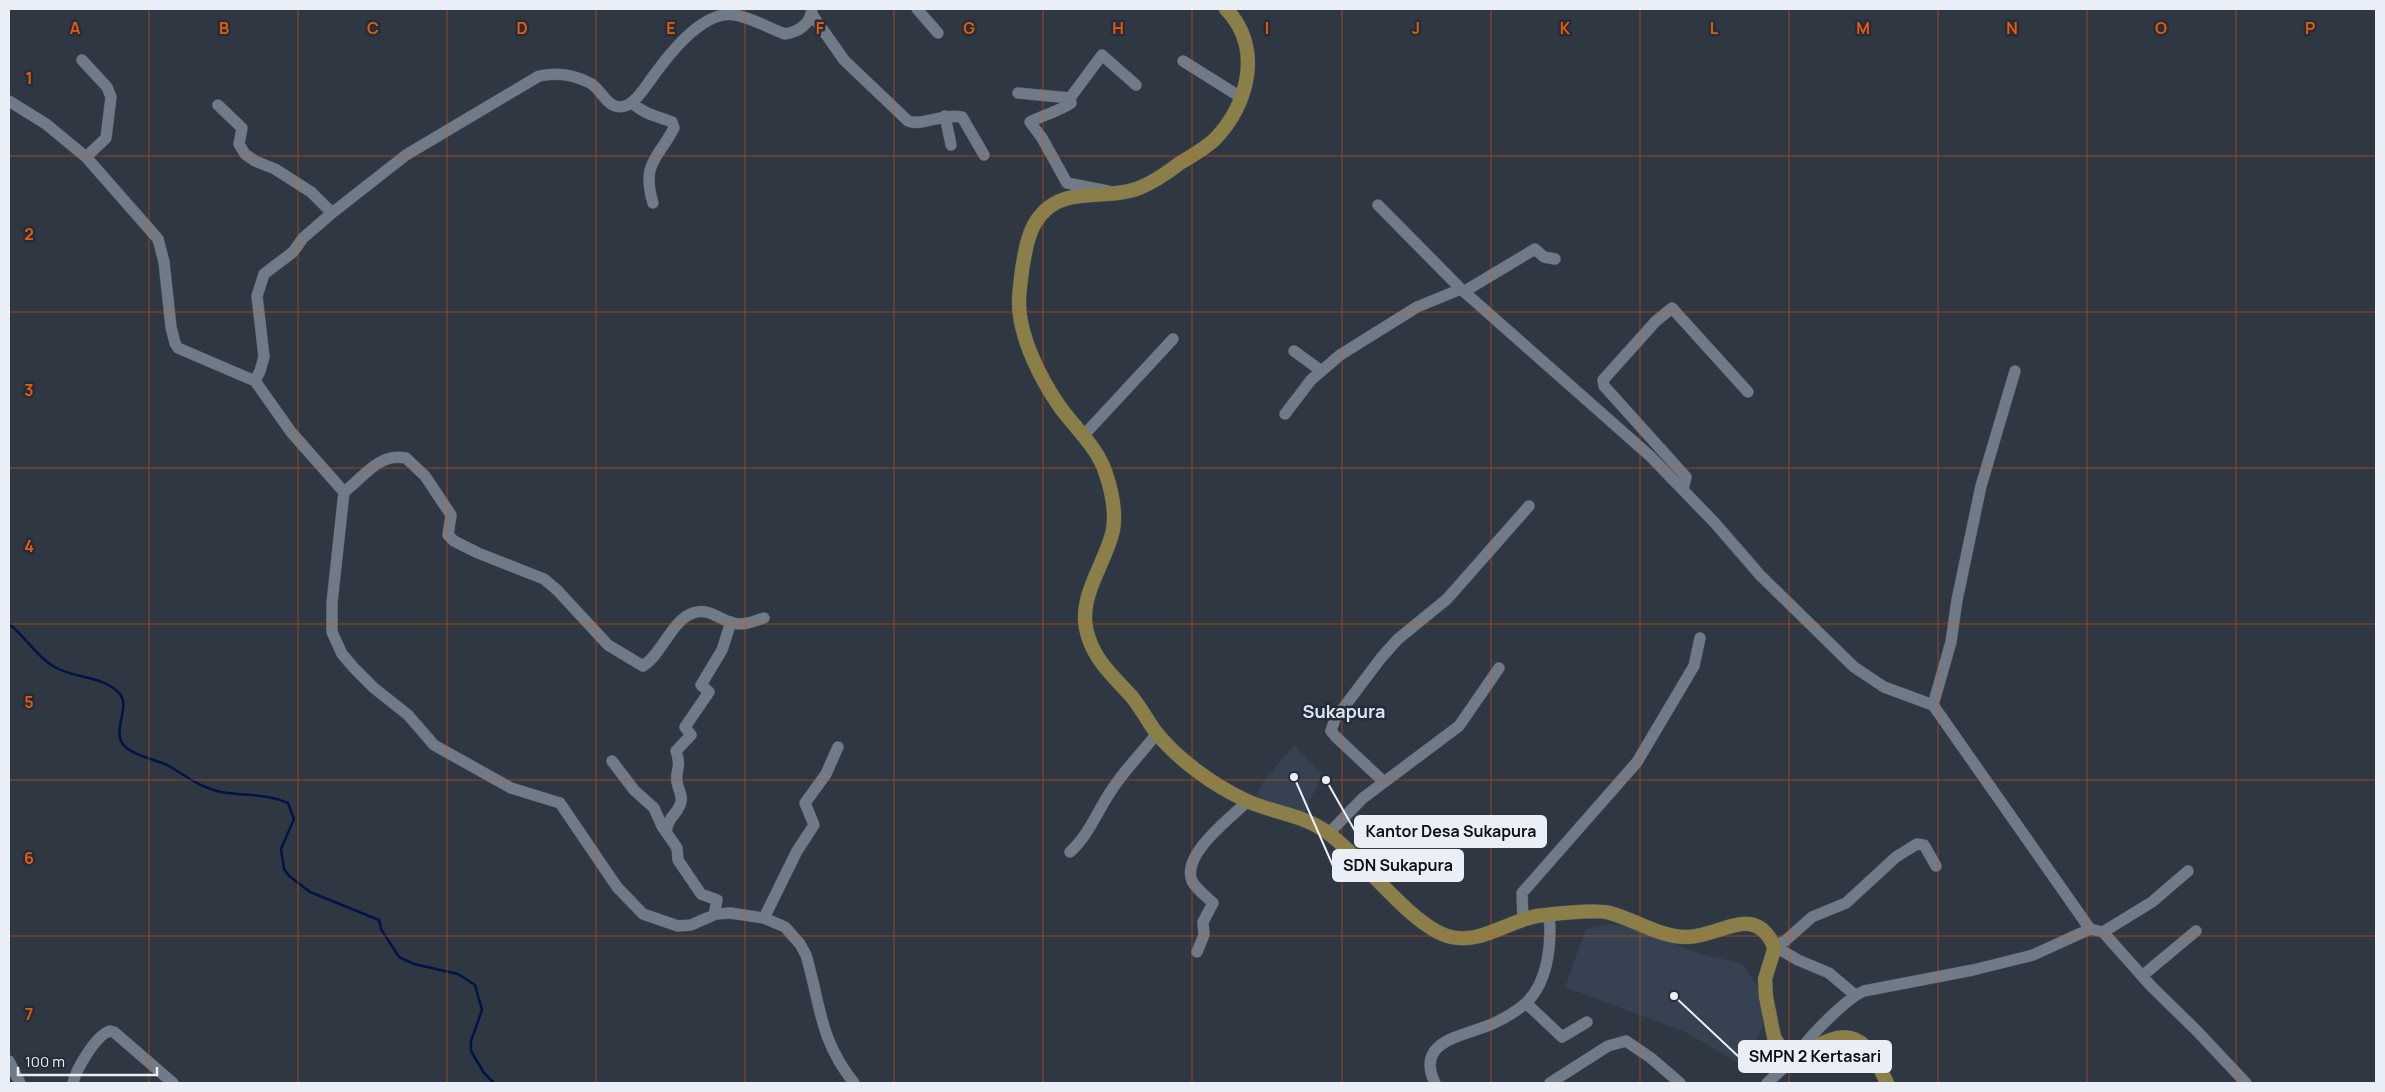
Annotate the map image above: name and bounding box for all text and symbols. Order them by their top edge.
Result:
text: A [70,17,81,39]
text: B [219,17,229,39]
text: C [367,17,379,39]
text: D [516,17,528,39]
text: E [666,17,676,39]
text: F [816,17,825,39]
text: G [963,17,975,39]
text: H [1112,17,1124,39]
text: I [1265,17,1269,39]
text: J [1412,17,1420,39]
text: K [1560,17,1571,39]
text: L [1710,17,1719,39]
text: M [1856,17,1870,39]
text: N [2006,17,2018,39]
text: O [2155,17,2167,39]
text: P [2305,17,2315,39]
text: 1 [25,67,33,89]
text: 2 [24,223,34,245]
text: 3 [24,379,34,401]
text: 4 [24,535,34,557]
text: 5 [24,691,34,713]
district label: Sukapura [1303,699,1385,723]
callout: Kantor Desa Sukapura [1355,816,1546,847]
text: Kantor Desa Sukapura [1365,820,1537,842]
text: 6 [24,847,34,869]
callout: SDN Sukapura [1333,850,1463,881]
text: SDN Sukapura [1343,854,1453,876]
text: 7 [25,1003,33,1025]
callout: SMPN 2 Kertasari [1739,1041,1891,1072]
scale bar [18,1044,156,1076]
text: SMPN 2 Kertasari [1749,1045,1881,1067]
text: 100 m [25,1051,65,1072]

